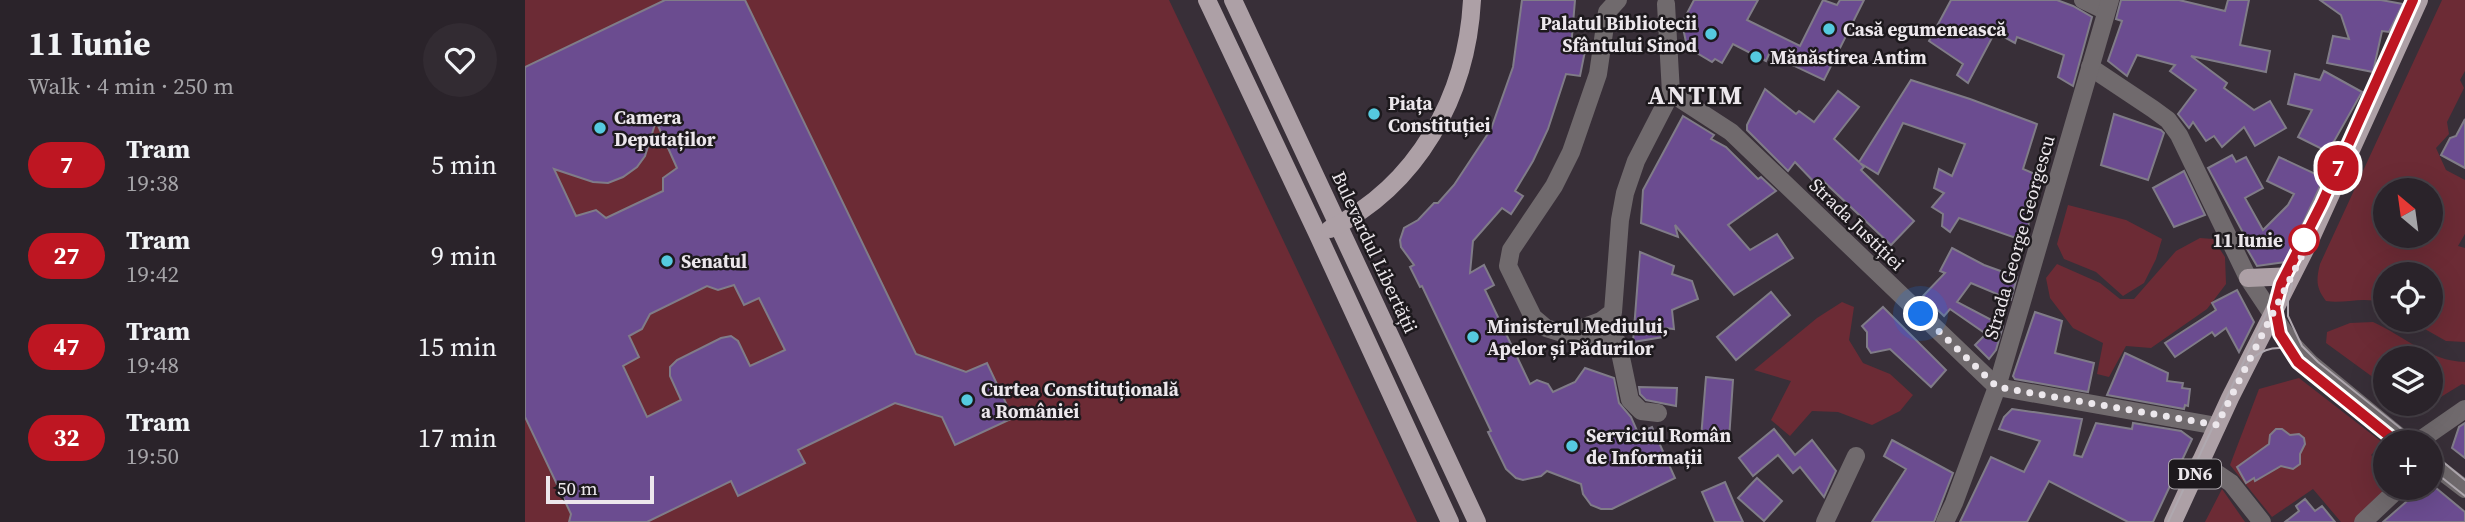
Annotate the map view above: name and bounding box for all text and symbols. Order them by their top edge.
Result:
place label: Palatul Bibliotecii Sfântului Sinod [1540,10,1697,58]
place label: Casă egumenească [1843,16,2007,42]
text: 11 Iunie [28,21,150,66]
marker: Casă egumenească [1821,21,1837,37]
button: heart [423,23,497,97]
marker: Palatul Bibliotecii Sfântului Sinod [1703,26,1719,42]
place label: Mănăstirea Antim [1770,44,1927,70]
marker: Mănăstirea Antim [1748,49,1764,65]
text: Walk · 4 min · 250 m [28,70,234,102]
district label: ANTIM [1648,77,1744,113]
place label: Piața Constituției [1388,90,1491,138]
place label: Camera Deputaților [614,104,716,152]
marker: Piața Constituției [1366,106,1382,122]
marker: Camera Deputaților [592,120,608,136]
text: Tram [126,131,190,167]
street label: Strada George Georgescu [1977,132,2061,342]
line badge: 7 [2315,145,2361,191]
text: 5 min [431,147,497,183]
text: 7 [60,148,73,181]
text: 7 [2331,151,2345,184]
text: 19:38 [126,167,179,199]
street label: Bulevardul Libertății [1326,167,1424,337]
street label: Strada Justiției [1804,172,1910,276]
north arrow [2373,178,2443,248]
map controls [2373,178,2443,500]
text: Tram [126,222,190,258]
marker: 11 Iunie [2289,225,2319,255]
place label: 11 Iunie [2212,227,2283,253]
text: 9 min [431,238,497,274]
text: 27 [53,239,80,272]
place label: Senatul [681,248,747,274]
marker: Senatul [659,253,675,269]
text: 19:42 [126,258,179,290]
button: locate [2373,262,2443,332]
your location [1903,296,1938,331]
text: Tram [126,313,190,349]
place label: Ministerul Mediului, Apelor și Pădurilor [1487,313,1668,361]
text: 15 min [418,329,497,365]
marker: Ministerul Mediului, Apelor și Pădurilor [1465,329,1481,345]
text: 47 [53,330,80,363]
button: layers [2373,346,2443,416]
text: 19:48 [126,349,179,381]
place label: Curtea Constituțională a României [981,376,1180,424]
marker: Curtea Constituțională a României [959,392,975,408]
text: Tram [126,404,190,440]
text: 17 min [418,420,497,456]
text: 32 [53,421,80,454]
place label: Serviciul Român de Informații [1586,422,1731,470]
button: + [2373,430,2443,500]
marker: Serviciul Român de Informații [1564,438,1580,454]
text: 19:50 [126,440,179,472]
road number: DN6 [2169,460,2221,488]
scale bar [546,473,655,505]
text: 50 m [557,475,598,501]

